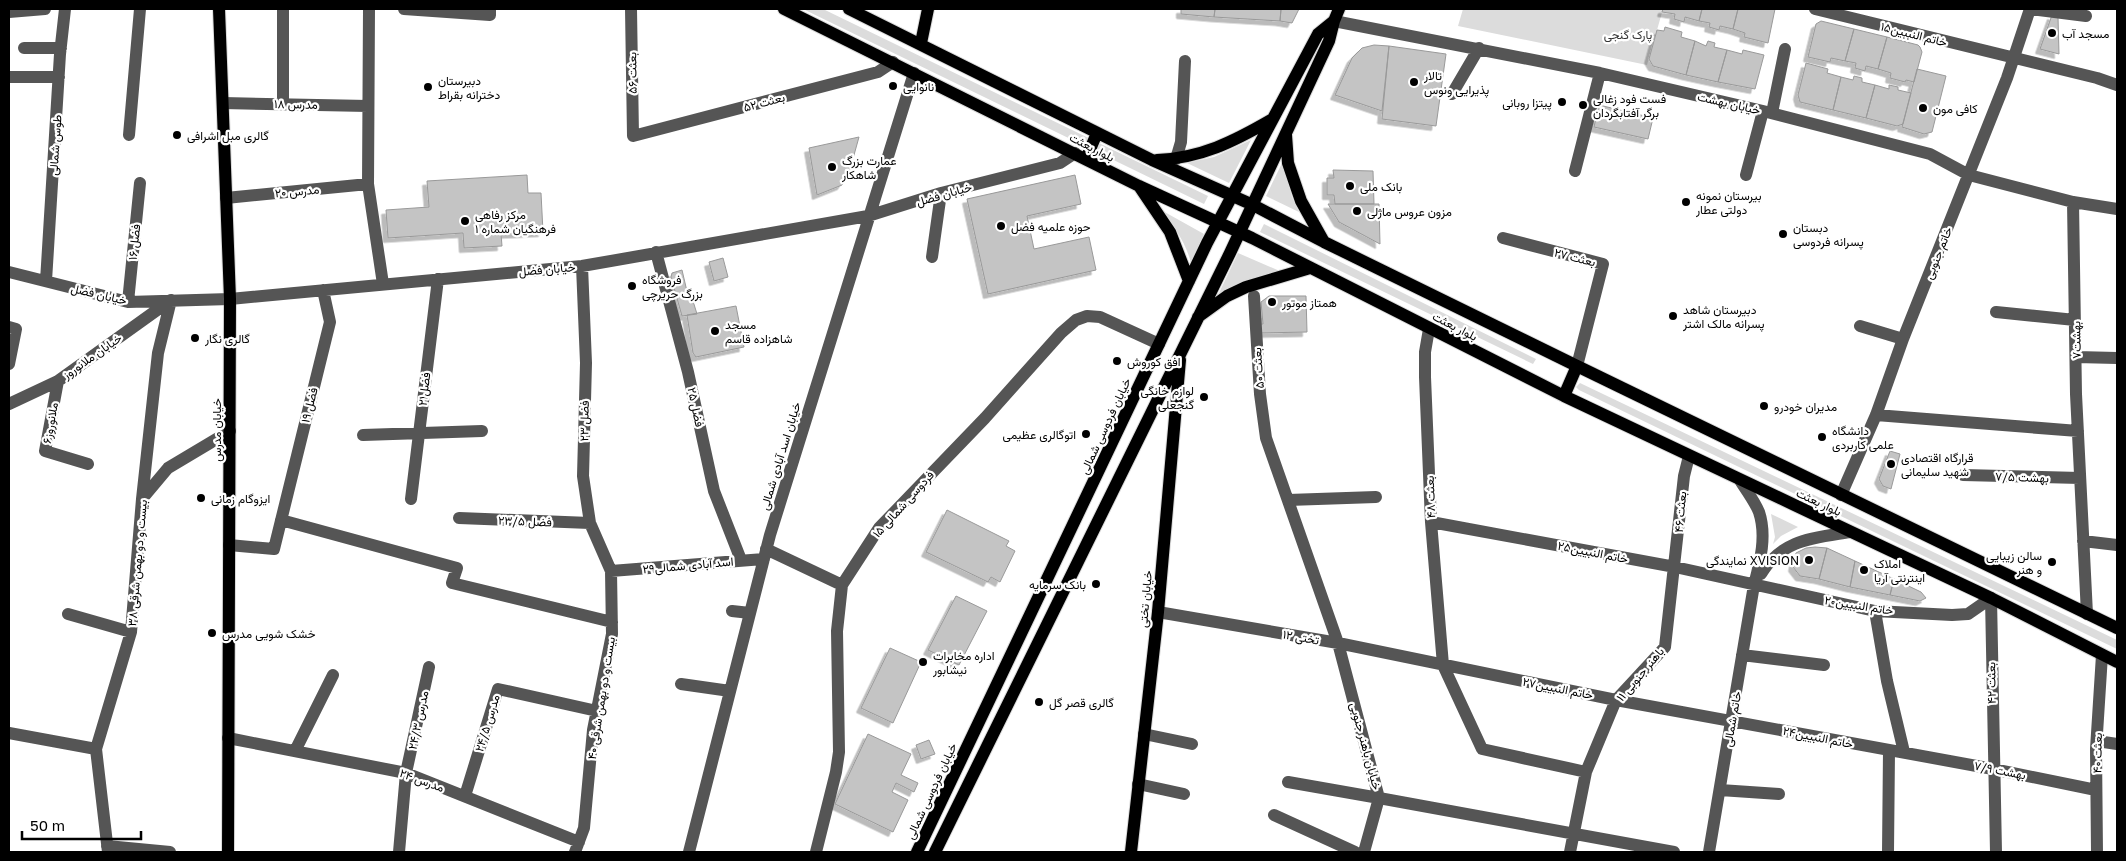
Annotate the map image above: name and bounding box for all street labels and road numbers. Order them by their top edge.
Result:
street label: خاتم النببین۱۵ [1879,18,1949,50]
street label: بعثت ۵۶ [624,52,640,94]
street label: خیابان بهشت [1696,88,1762,118]
street label: بعثت ۵۲ [742,89,786,115]
street label: مدرس ۱۸ [274,96,318,113]
street label: طوس شمالی [45,114,66,176]
street label: بلوار بعثت [1067,129,1117,166]
street label: خیابان فضل [914,179,974,210]
street label: مدرس ۲۰ [274,182,320,201]
street label: فضل ۱۶ [125,223,144,261]
street label: خاتم جنوبی [1921,225,1956,282]
street label: بعثت ۲۷ [1553,245,1597,269]
street label: خیابان فضل [518,259,576,280]
street label: خیابان فضل [69,280,129,309]
street label: بلوار بعثت [1430,308,1480,345]
street label: بهشت۷ [2068,321,2085,359]
street label: خیابان ملانوروز [59,330,125,383]
street label: بعثت ۵۰ [1249,347,1267,389]
street label: فضل۲۱ [415,371,434,407]
street label: خیابان فردوسی شمالی [1076,375,1135,477]
street label: فضل ۱۹ [297,386,322,425]
street label: فضل ۲۵ [684,386,708,428]
street label: خیابان مدرس [209,398,225,462]
street label: فضل ۲۳ [576,400,593,442]
street label: خیابان اسد آبادی شمالی [756,400,805,512]
street label: ملانوروز۶ [39,401,62,445]
street label: فردوسی شمالی ۱۵ [869,467,938,541]
street label: بهشت ۷/۵ [1995,469,2049,486]
street label: بعثت ۴۸ [1422,475,1438,519]
street label: بلوار بعثت [1793,485,1844,520]
street label: بعثت ۴۶ [1671,491,1689,533]
street label: بیست و دو بهمن شرقی ۳۸ [124,499,151,627]
street label: فضل ۲۳/۵ [498,513,552,530]
street label: خاتم النبیین۲۵ [1556,538,1630,567]
street label: اسد آبادی شمالی۲۹ [642,554,734,577]
street label: خیابان تختی [1135,570,1156,628]
street label: خاتم النبیین۲۰ [1823,592,1894,619]
street label: تختی ۱۲ [1281,626,1321,649]
street label: بیست و دو بهمن شرقی ۴۰ [584,636,619,761]
street label: باهنر جنوبی ۱۱ [1613,644,1668,705]
street label: بعثت ۴۲ [1983,662,1999,704]
street label: خاتم النبیین۲۷ [1521,674,1595,703]
street label: مدرس ۲۴/۳ [404,689,433,751]
street label: خاتم شمالی [1720,690,1745,748]
street label: مدرس ۲۴/۵ [471,693,504,754]
street label: خیابان باهنر جنوبی [1346,701,1385,792]
street label: خاتم النبیین۲۴ [1781,723,1854,752]
street label: بعثت ۴۰ [2089,732,2105,774]
street label: خیابان فردوسی شمالی [902,740,961,842]
street label: بهشت ۷/۹ [1973,758,2027,783]
street label: مدرس ۲۴ [397,765,446,796]

